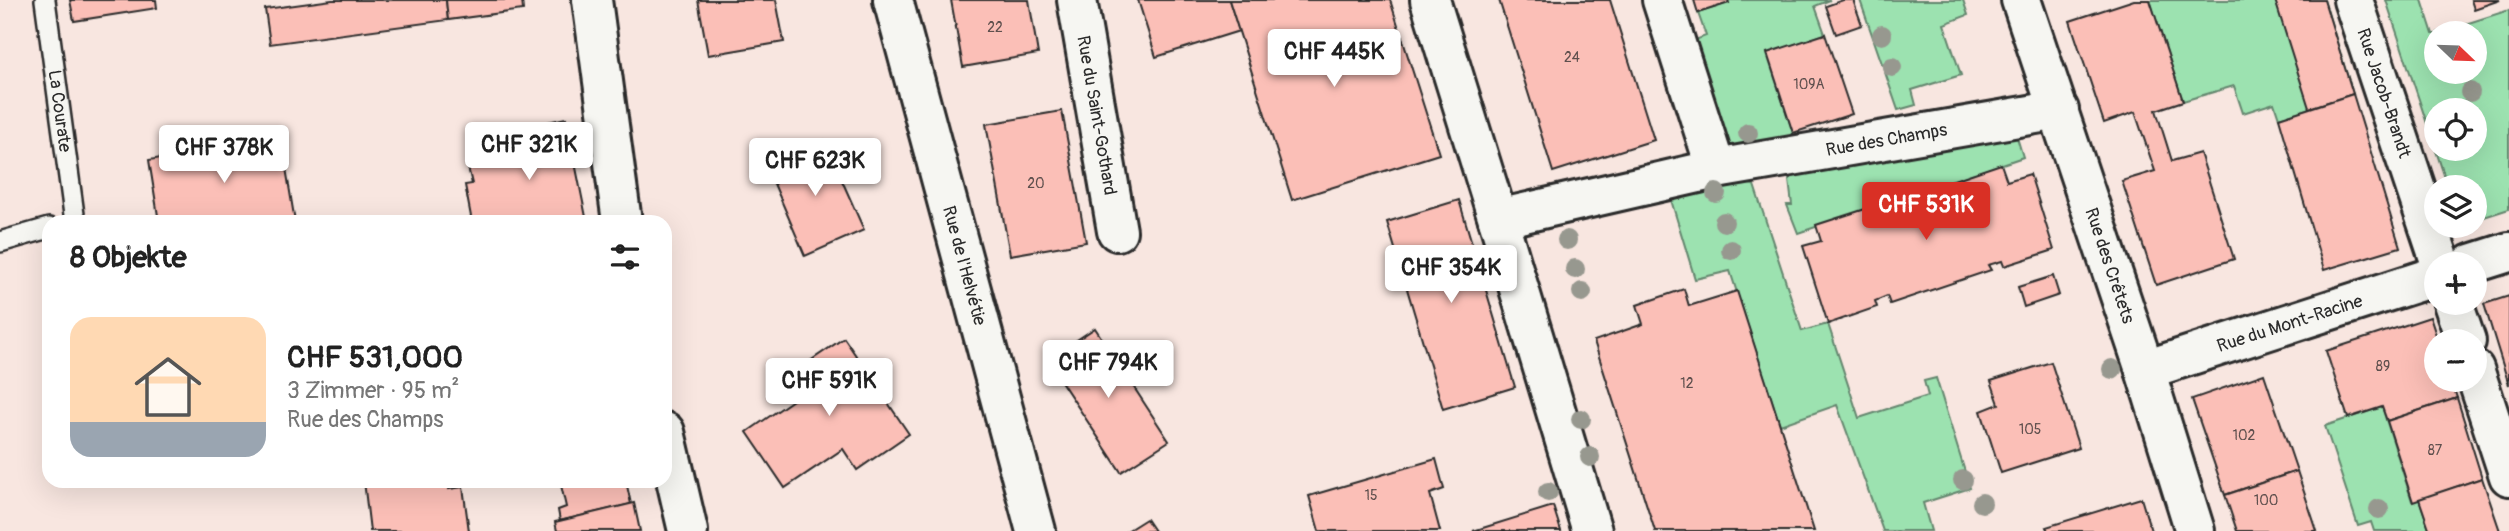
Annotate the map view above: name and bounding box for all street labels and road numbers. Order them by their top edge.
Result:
street label: Rue Jacob-Brandt [2352,25,2417,162]
street label: Rue du Saint-Gothard [1072,34,1122,197]
street label: La Courate [43,68,77,154]
street label: Rue des Champs [1824,118,1949,161]
street label: Rue de l'Helvétie [937,203,992,328]
street label: Rue des Crêtets [2080,205,2140,326]
street label: Rue du Mont-Racine [2214,289,2365,358]

